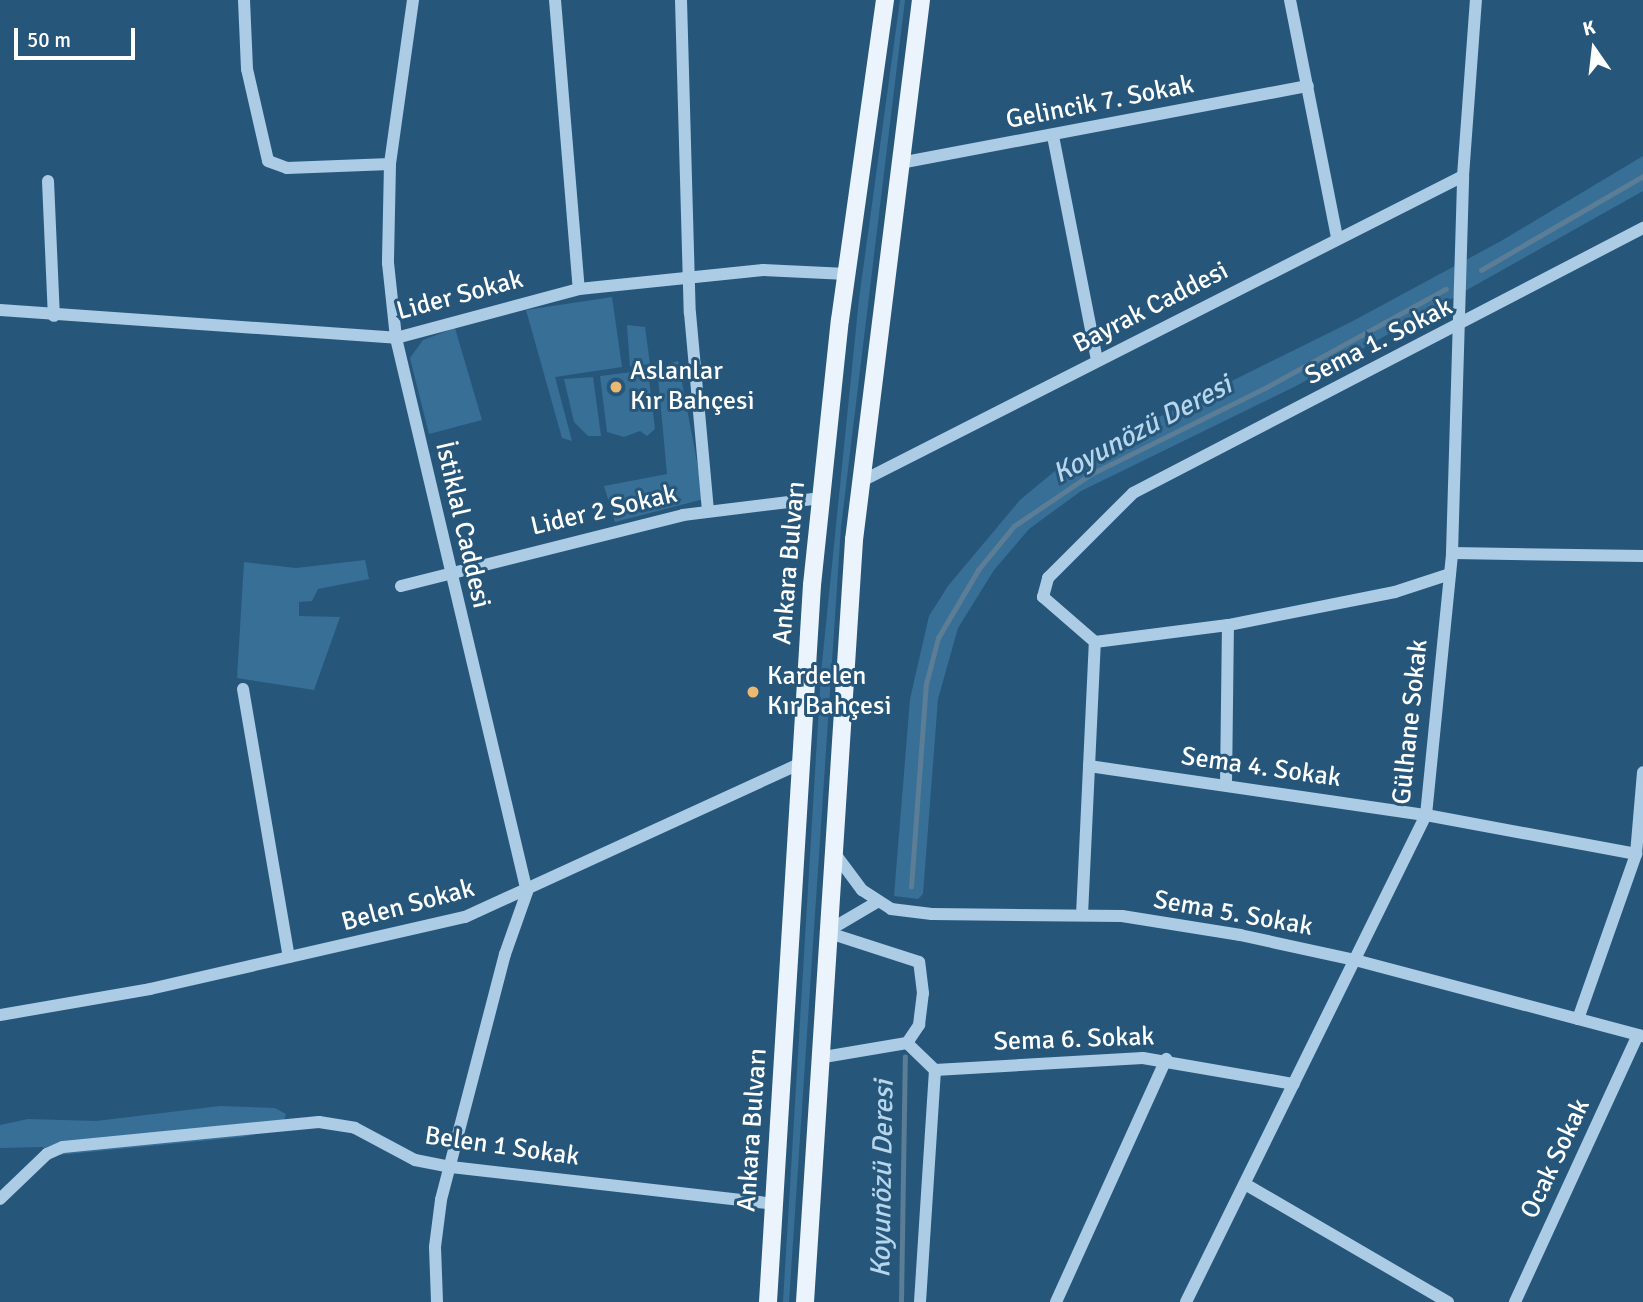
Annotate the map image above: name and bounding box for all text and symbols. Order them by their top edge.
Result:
scale bar [18,14,138,58]
north arrow [1559,14,1629,84]
text: K [1580,16,1598,42]
text: 50 m [27,27,71,53]
street label: Gelincik 7. Sokak [1003,70,1197,136]
street label: Bayrak Caddesi [1068,256,1234,360]
street label: Lider Sokak [393,264,527,328]
street label: Sema 1. Sokak [1300,292,1458,392]
place label: Aslanlar Kır Bahçesi [630,356,754,418]
water label: Koyunözü Deresi [1047,368,1237,490]
marker: Aslanlar Kır Bahçesi [608,379,624,395]
street label: İstiklal Caddesi [428,439,496,611]
street label: Lider 2 Sokak [528,479,680,543]
street label: Ankara Bulvarı [767,480,813,646]
street label: Gülhane Sokak [1387,638,1435,806]
place label: Kardelen Kır Bahçesi [767,661,891,722]
marker: Kardelen Kır Bahçesi [745,684,761,700]
street label: Sema 4. Sokak [1179,741,1343,795]
street label: Belen Sokak [338,873,478,939]
street label: Sema 5. Sokak [1151,885,1315,943]
street label: Sema 6. Sokak [993,1022,1155,1058]
street label: Ankara Bulvarı [732,1047,774,1213]
water label: Koyunözü Deresi [863,1080,901,1278]
street label: Ocak Sokak [1515,1094,1597,1224]
street label: Belen 1 Sokak [423,1121,581,1173]

